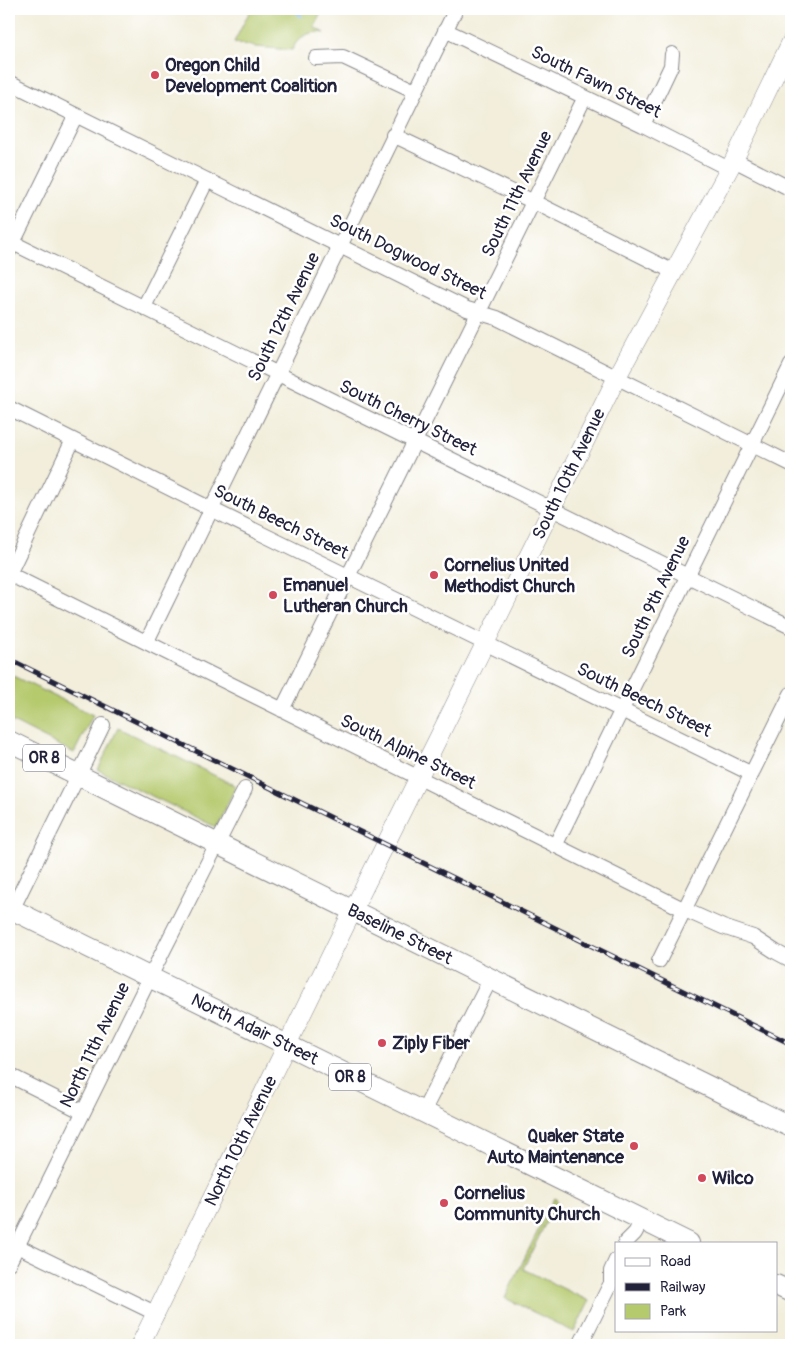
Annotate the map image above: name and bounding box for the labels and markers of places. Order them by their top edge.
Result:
place label: Oregon Child Development Coalition [165,54,337,98]
marker: Oregon Child Development Coalition [149,69,161,81]
place label: Cornelius United Methodist Church [444,554,576,598]
marker: Cornelius United Methodist Church [428,569,440,581]
place label: Emanuel Lutheran Church [283,574,408,618]
marker: Emanuel Lutheran Church [267,589,279,601]
place label: Ziply Fiber [392,1032,471,1055]
marker: Ziply Fiber [376,1037,388,1049]
place label: Quaker State Auto Maintenance [487,1125,625,1169]
marker: Quaker State Auto Maintenance [628,1140,640,1152]
place label: Wilco [712,1167,754,1190]
marker: Wilco [696,1172,708,1184]
place label: Cornelius Community Church [454,1182,601,1226]
marker: Cornelius Community Church [438,1197,450,1209]

